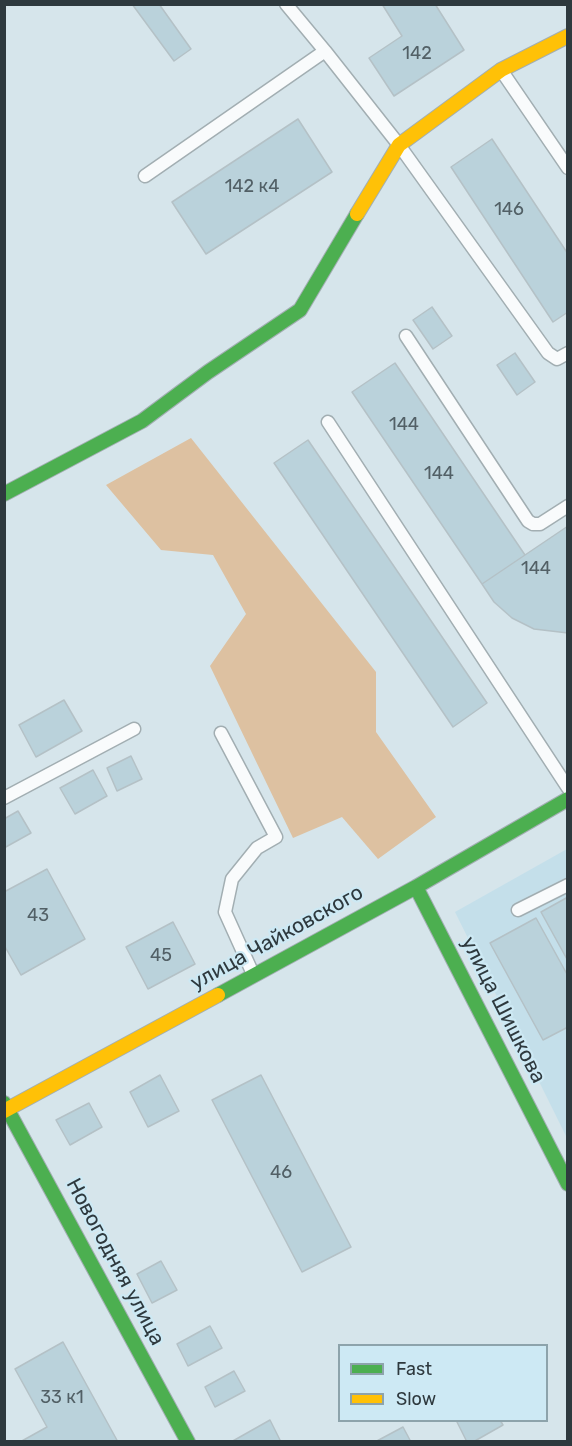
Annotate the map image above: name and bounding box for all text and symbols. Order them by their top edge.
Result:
house number: 142 [402,43,432,65]
house number: 142 к4 [225,176,279,198]
house number: 146 [494,199,524,221]
house number: 144 [389,414,419,436]
house number: 144 [424,463,454,485]
house number: 144 [521,558,551,580]
street label: улица Чайковского [186,880,368,996]
house number: 43 [27,905,49,927]
street label: улица Шишкова [455,932,551,1088]
house number: 45 [150,945,172,967]
house number: 46 [270,1162,292,1184]
street label: Новогодняя улица [60,1174,170,1350]
legend [338,1344,548,1422]
text: Fast [396,1358,432,1380]
house number: 33 к1 [40,1387,84,1409]
text: Slow [396,1388,436,1410]

